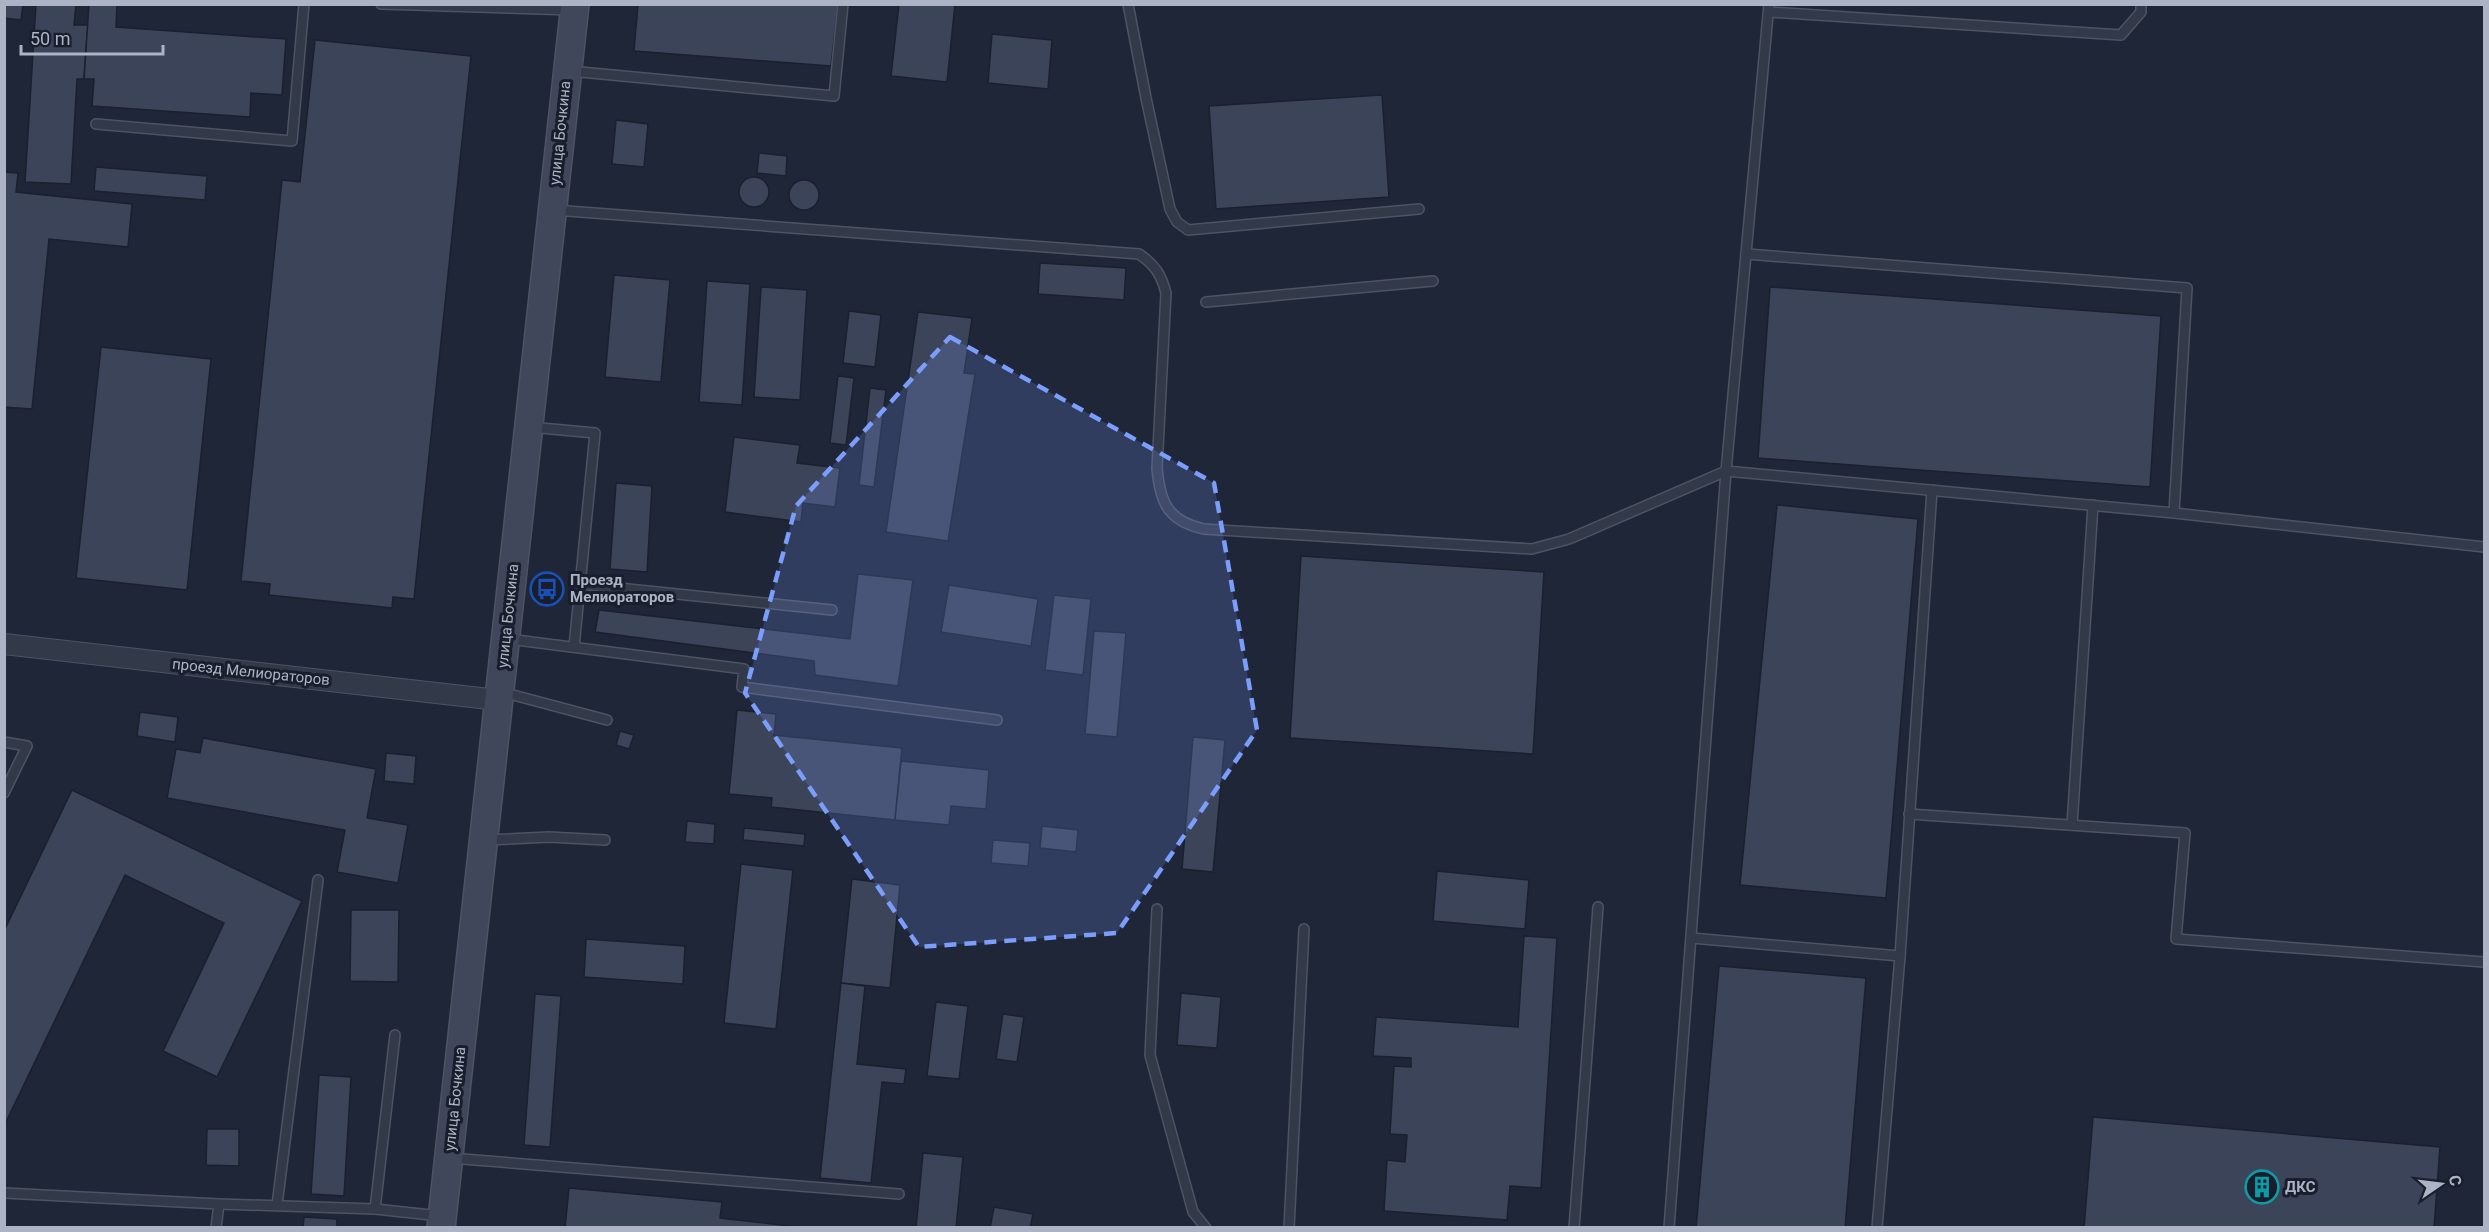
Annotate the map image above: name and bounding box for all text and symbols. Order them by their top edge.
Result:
scale bar [21,18,164,56]
text: 50 m [30,28,70,49]
street label: улица Бочкина [546,80,574,186]
street label: улица Бочкина [494,563,522,669]
bus stop icon: Проезд Мелиораторов [529,571,565,607]
place label: Проезд Мелиораторов [570,571,674,606]
street label: проезд Мелиораторов [171,655,331,689]
street label: улица Бочкина [441,1046,469,1152]
north arrow [2411,1154,2471,1214]
building icon: ДКС [2244,1169,2280,1205]
text: С [2445,1173,2466,1188]
place label: ДКС [2285,1178,2316,1196]

